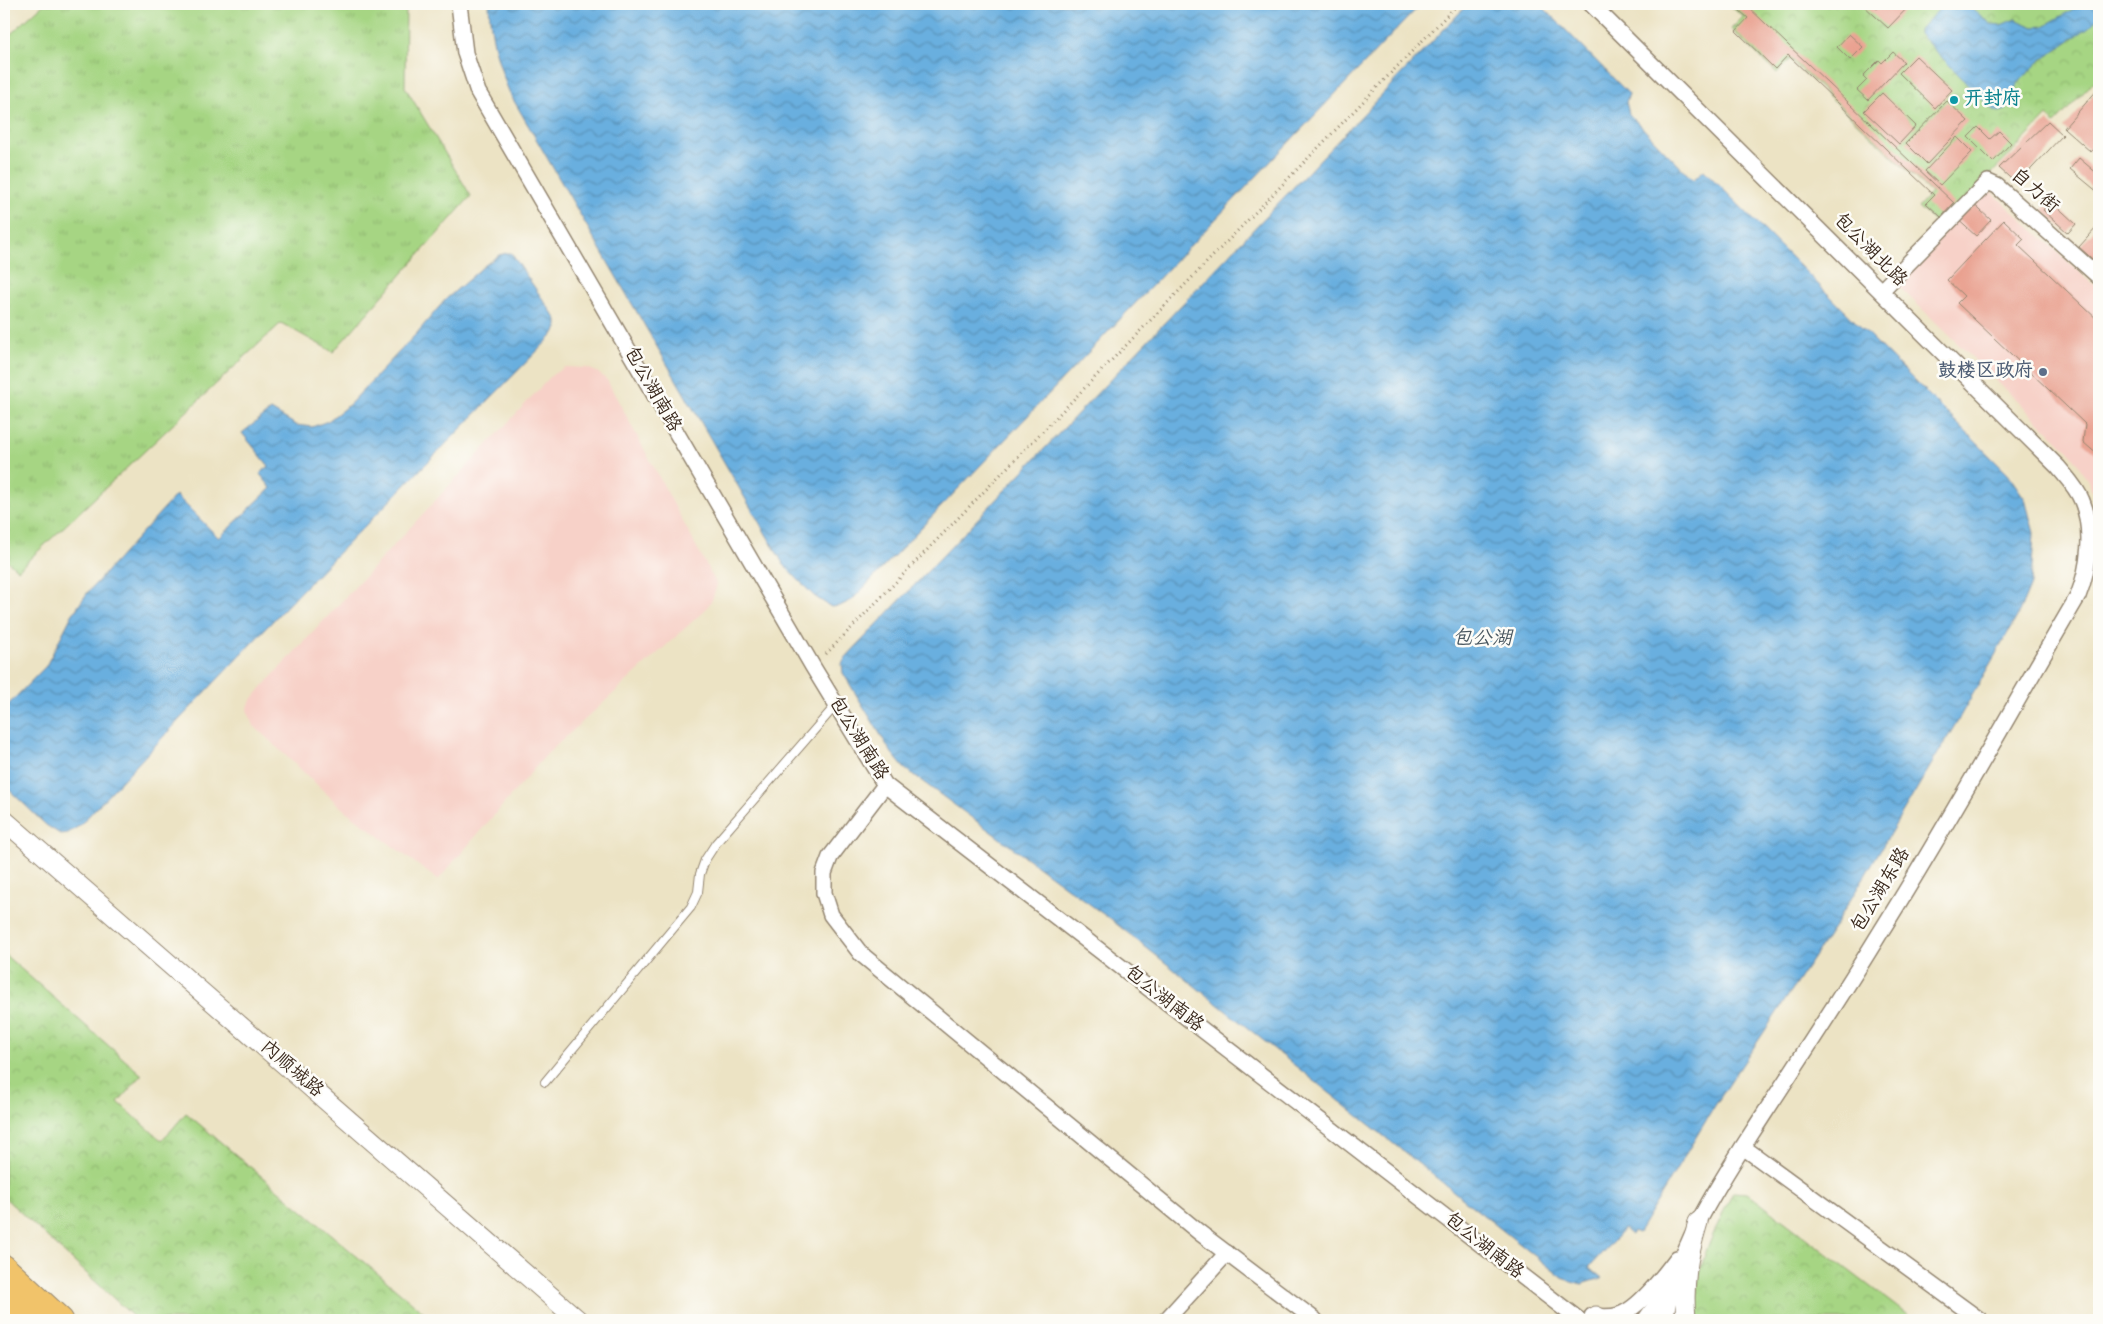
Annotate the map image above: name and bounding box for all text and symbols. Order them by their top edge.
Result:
place label: 开封府 [1964,88,2021,112]
marker: 开封府 [1948,94,1960,106]
street label: 自力街 [2005,164,2064,219]
street label: 包公湖北路 [1827,209,1911,293]
street label: 包公湖南路 [617,343,686,437]
place label: 鼓楼区政府 [1938,360,2033,384]
marker: 鼓楼区政府 [2037,366,2049,378]
water label: 包公湖 [1452,627,1514,652]
street label: 包公湖南路 [822,692,893,785]
street label: 包公湖东路 [1847,844,1916,938]
street label: 包公湖南路 [1118,961,1208,1038]
street label: 内顺城路 [255,1036,328,1104]
street label: 包公湖南路 [1438,1208,1528,1285]

